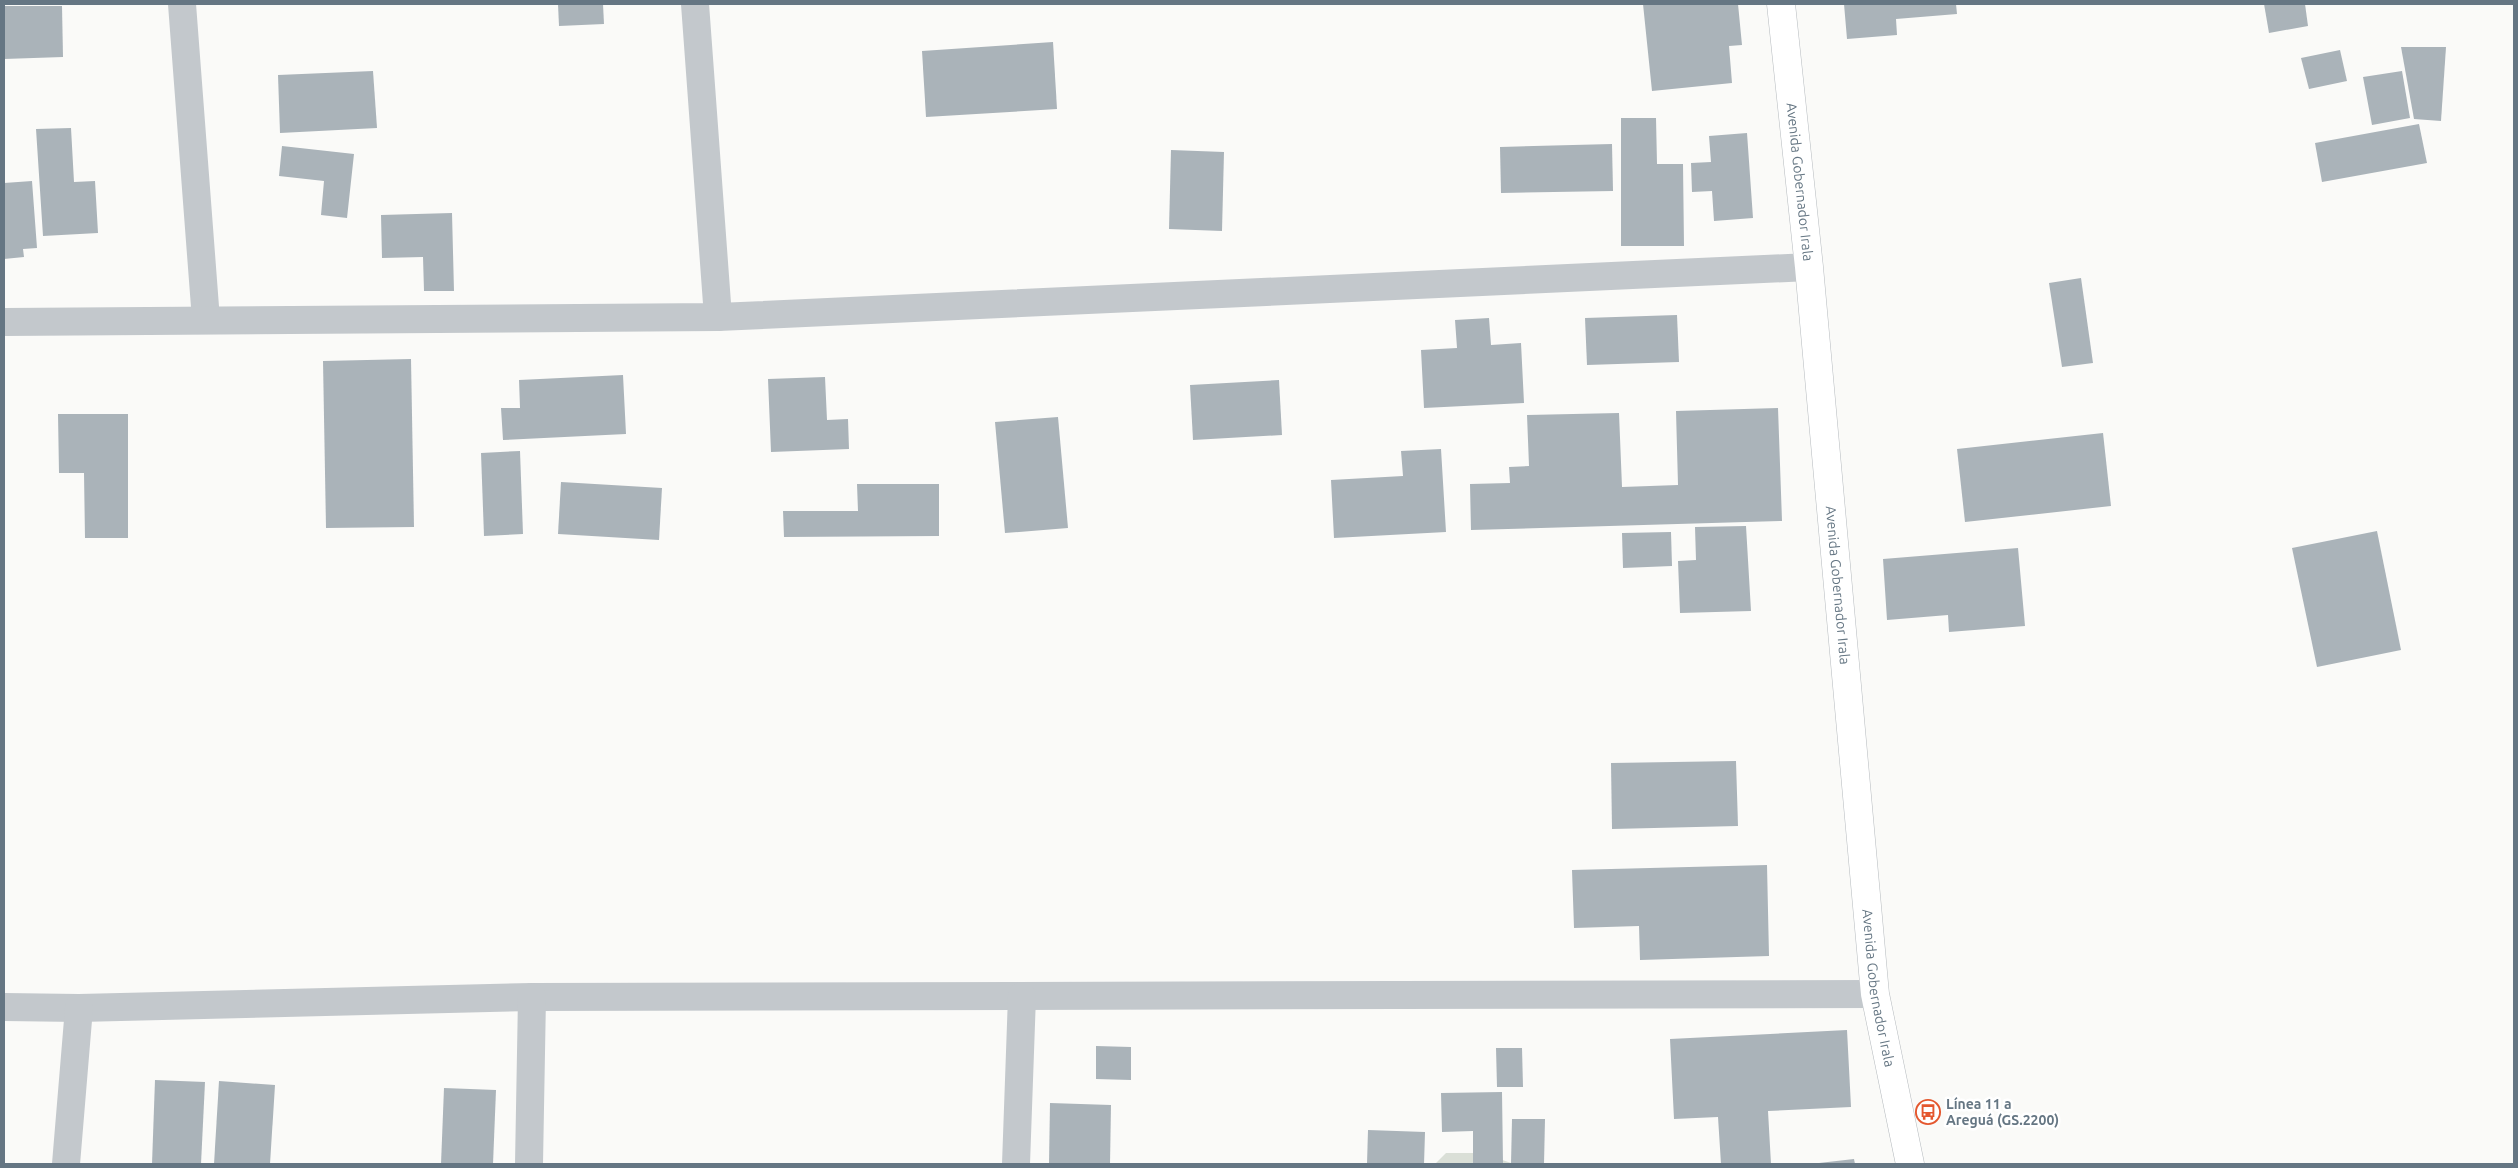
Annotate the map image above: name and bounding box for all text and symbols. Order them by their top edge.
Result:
street label: Avenida Gobernador Irala [1784,102,1816,262]
street label: Avenida Gobernador Irala [1823,505,1853,665]
street label: Avenida Gobernador Irala [1859,908,1898,1068]
place label: Línea 11 a Areguá (GS.2200) [1946,1096,2059,1128]
bus stop icon: Línea 11 a Areguá (GS.2200) [1915,1099,1941,1125]

